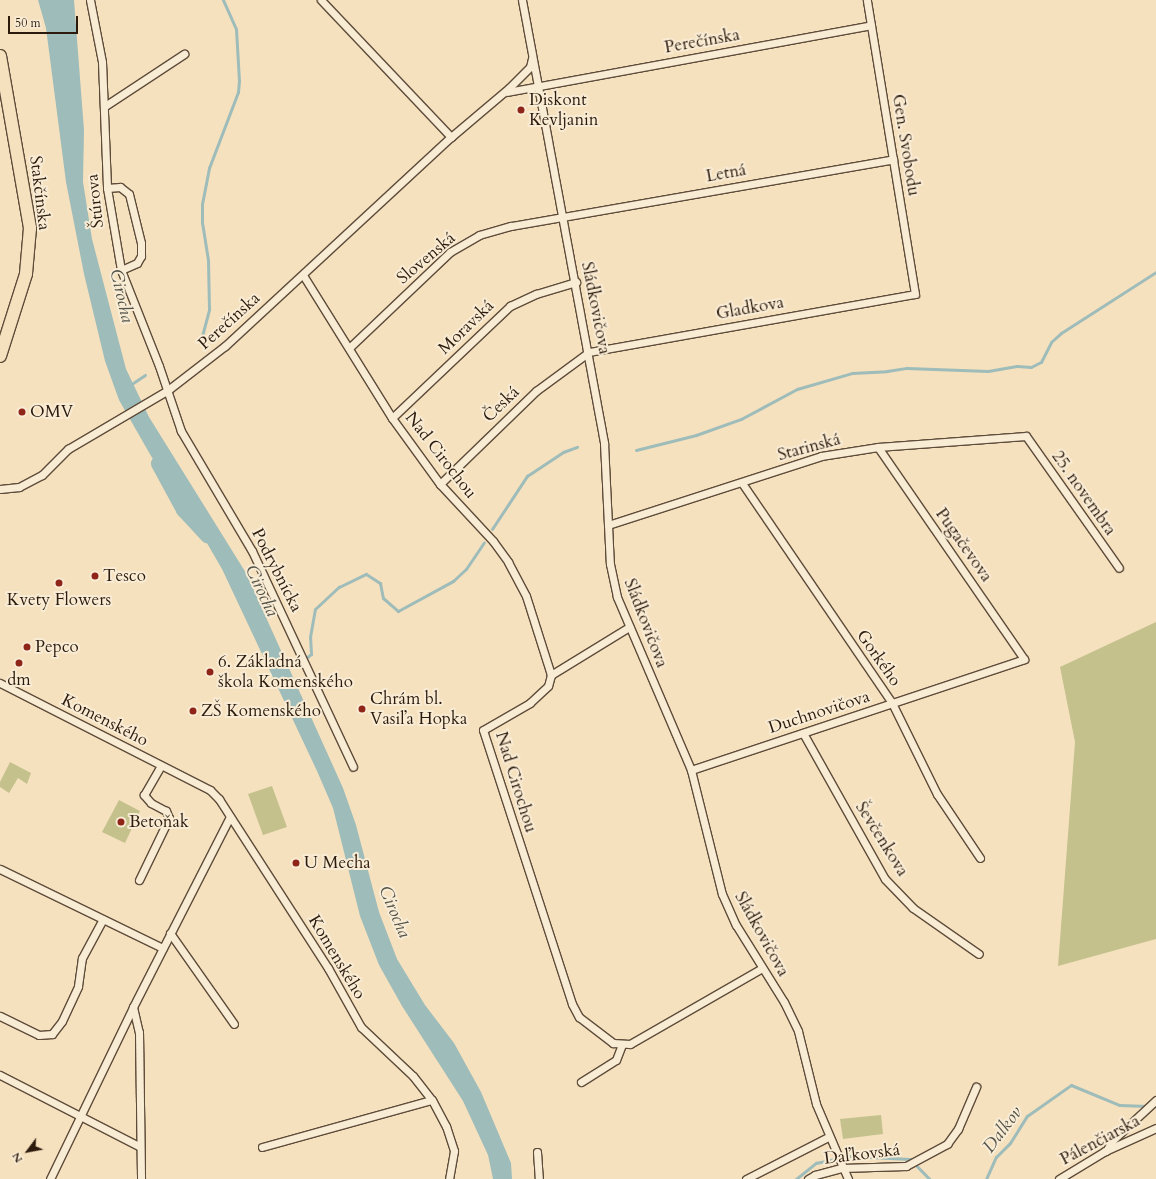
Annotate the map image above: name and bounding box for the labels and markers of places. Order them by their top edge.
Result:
place label: Diskont Kevljanin [529,90,599,130]
marker: Diskont Kevljanin [516,105,526,115]
place label: OMV [30,402,73,422]
marker: OMV [17,407,27,417]
place label: Tesco [103,566,146,586]
marker: Tesco [90,571,100,581]
marker: Kvety Flowers [54,578,64,588]
place label: Kvety Flowers [7,590,111,610]
place label: Pepco [35,637,79,657]
marker: Pepco [22,642,32,652]
place label: 6. Základná škola Komenského [218,652,353,692]
marker: dm [14,658,24,668]
marker: 6. Základná škola Komenského [205,667,215,677]
place label: dm [7,670,31,690]
place label: Chrám bl. Vasiľa Hopka [370,689,467,729]
place label: ZŠ Komenského [201,701,321,721]
marker: Chrám bl. Vasiľa Hopka [357,704,367,714]
marker: ZŠ Komenského [188,706,198,716]
place label: Betoňak [129,812,189,832]
marker: Betoňak [116,817,126,827]
place label: U Mecha [304,853,371,873]
marker: U Mecha [291,858,301,868]

